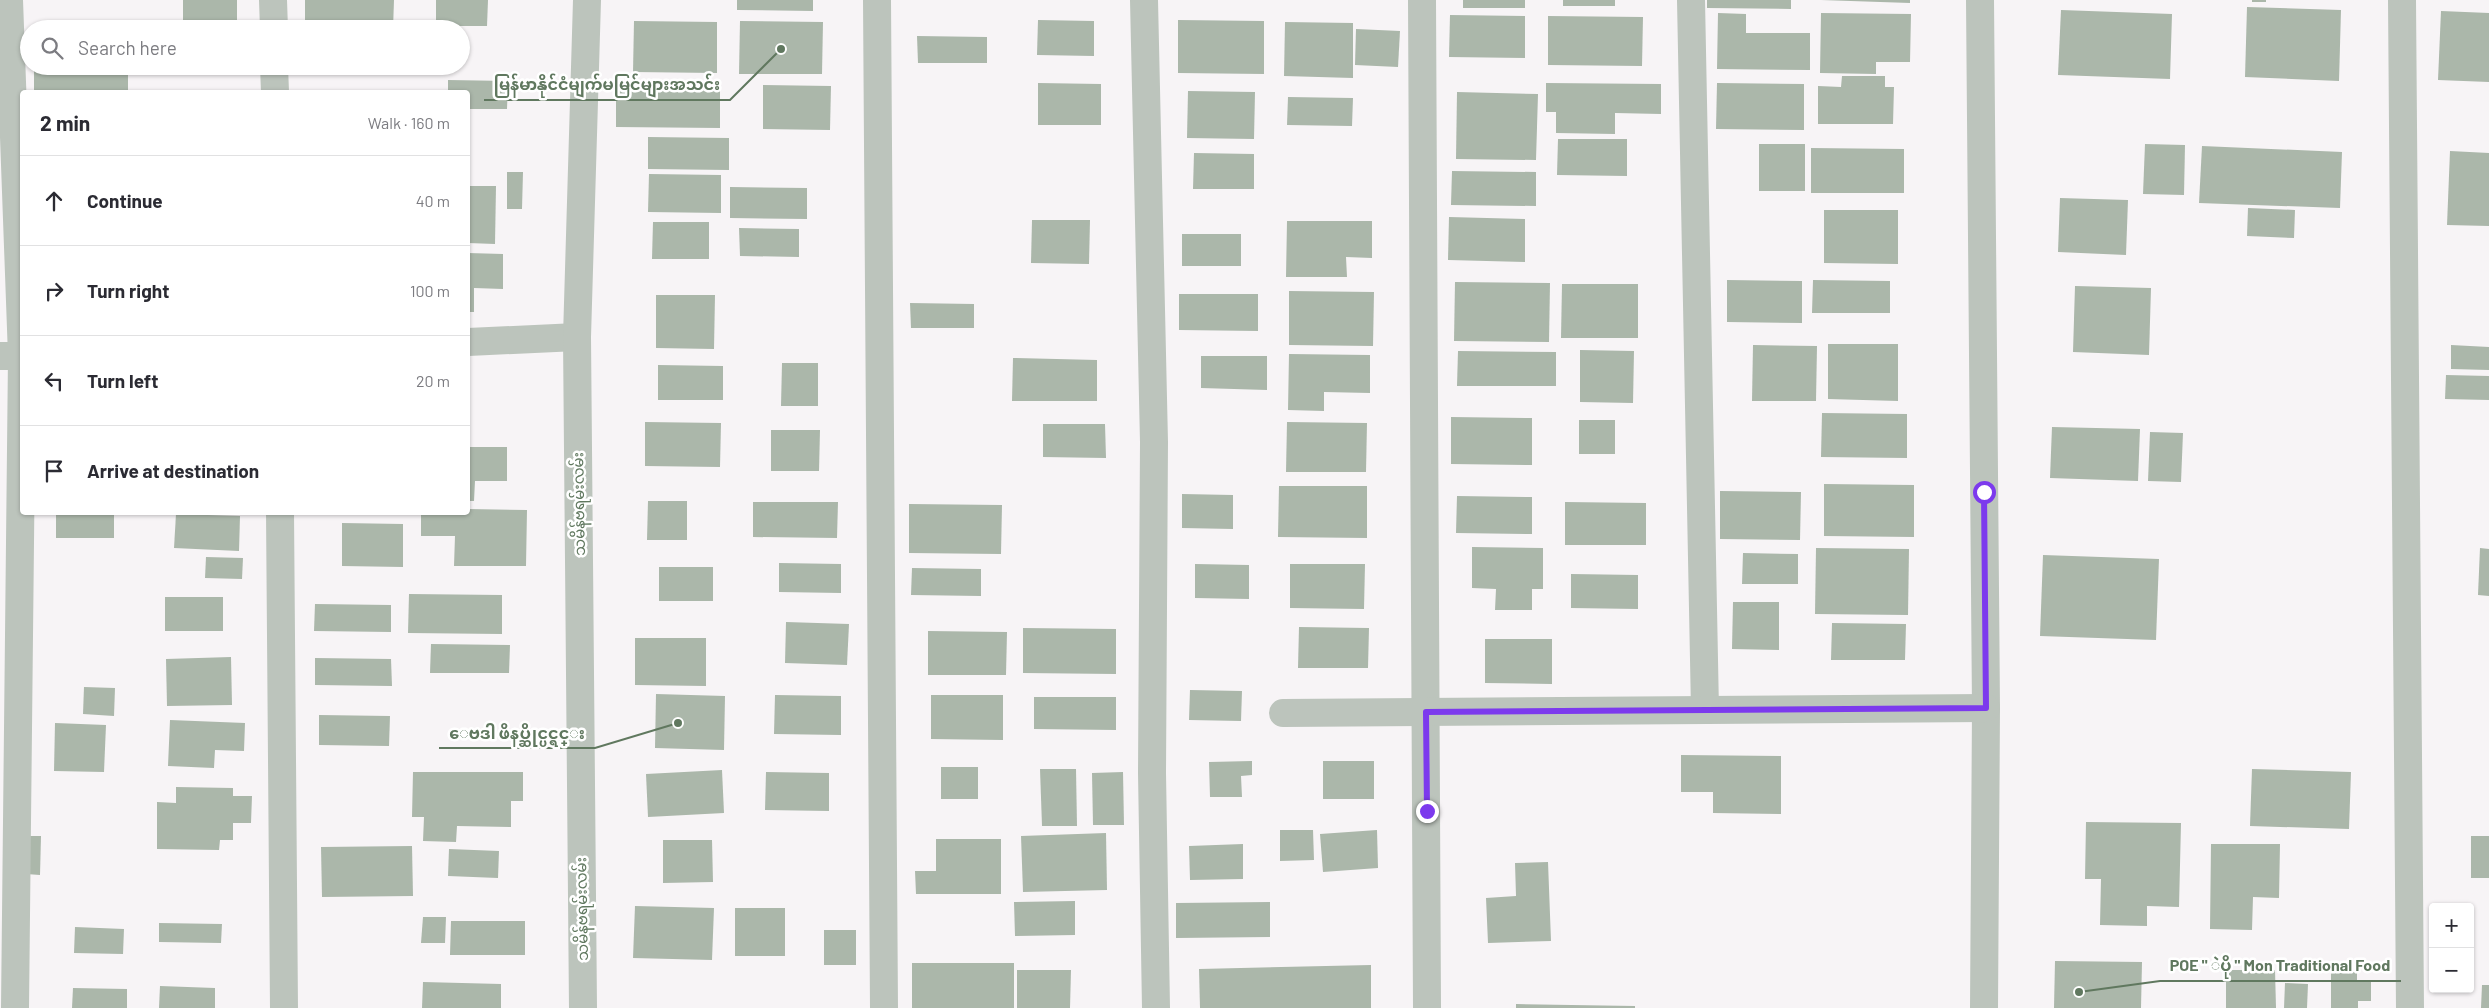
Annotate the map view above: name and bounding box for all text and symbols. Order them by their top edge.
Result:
search box [20,20,470,75]
icon: search [38,34,66,62]
text: Search here [78,36,177,59]
callout: မြန်မာနိုင်ငံမျက်မမြင်များအသင်း [484,69,730,100]
text: မြန်မာနိုင်ငံမျက်မမြင်များအသင်း [494,73,720,98]
text: 2 min [40,110,90,135]
text: Walk · 160 m [368,113,450,132]
icon: ahead [40,187,68,215]
text: Continue [87,189,163,212]
text: 40 m [416,191,450,210]
icon: right [40,277,68,305]
text: Turn right [87,279,169,302]
text: 100 m [410,281,450,300]
icon: left [40,367,68,395]
text: Turn left [87,369,158,392]
text: 20 m [416,371,450,390]
street label: သမိန်ဗရမ်းလမ်း [568,452,592,556]
icon: arrive [40,457,68,485]
text: Arrive at destination [87,459,259,482]
route start [1973,481,1996,504]
callout: ေဗဒါ ဖိနပ္ဆိုင္ပင္ရင္း [439,717,595,748]
text: ေဗဒါ ဖိနပ္ဆိုင္ပင္ရင္း [449,723,585,747]
route end [1416,800,1439,823]
street label: သမိန်ဗရမ်းလမ်း [571,857,595,961]
map controls [2429,903,2474,993]
button: + [2429,903,2474,948]
button: − [2429,948,2474,993]
callout: POE " ဲပို " Mon Traditional Food [2160,950,2401,981]
text: POE " ဲပို " Mon Traditional Food [2170,955,2390,979]

